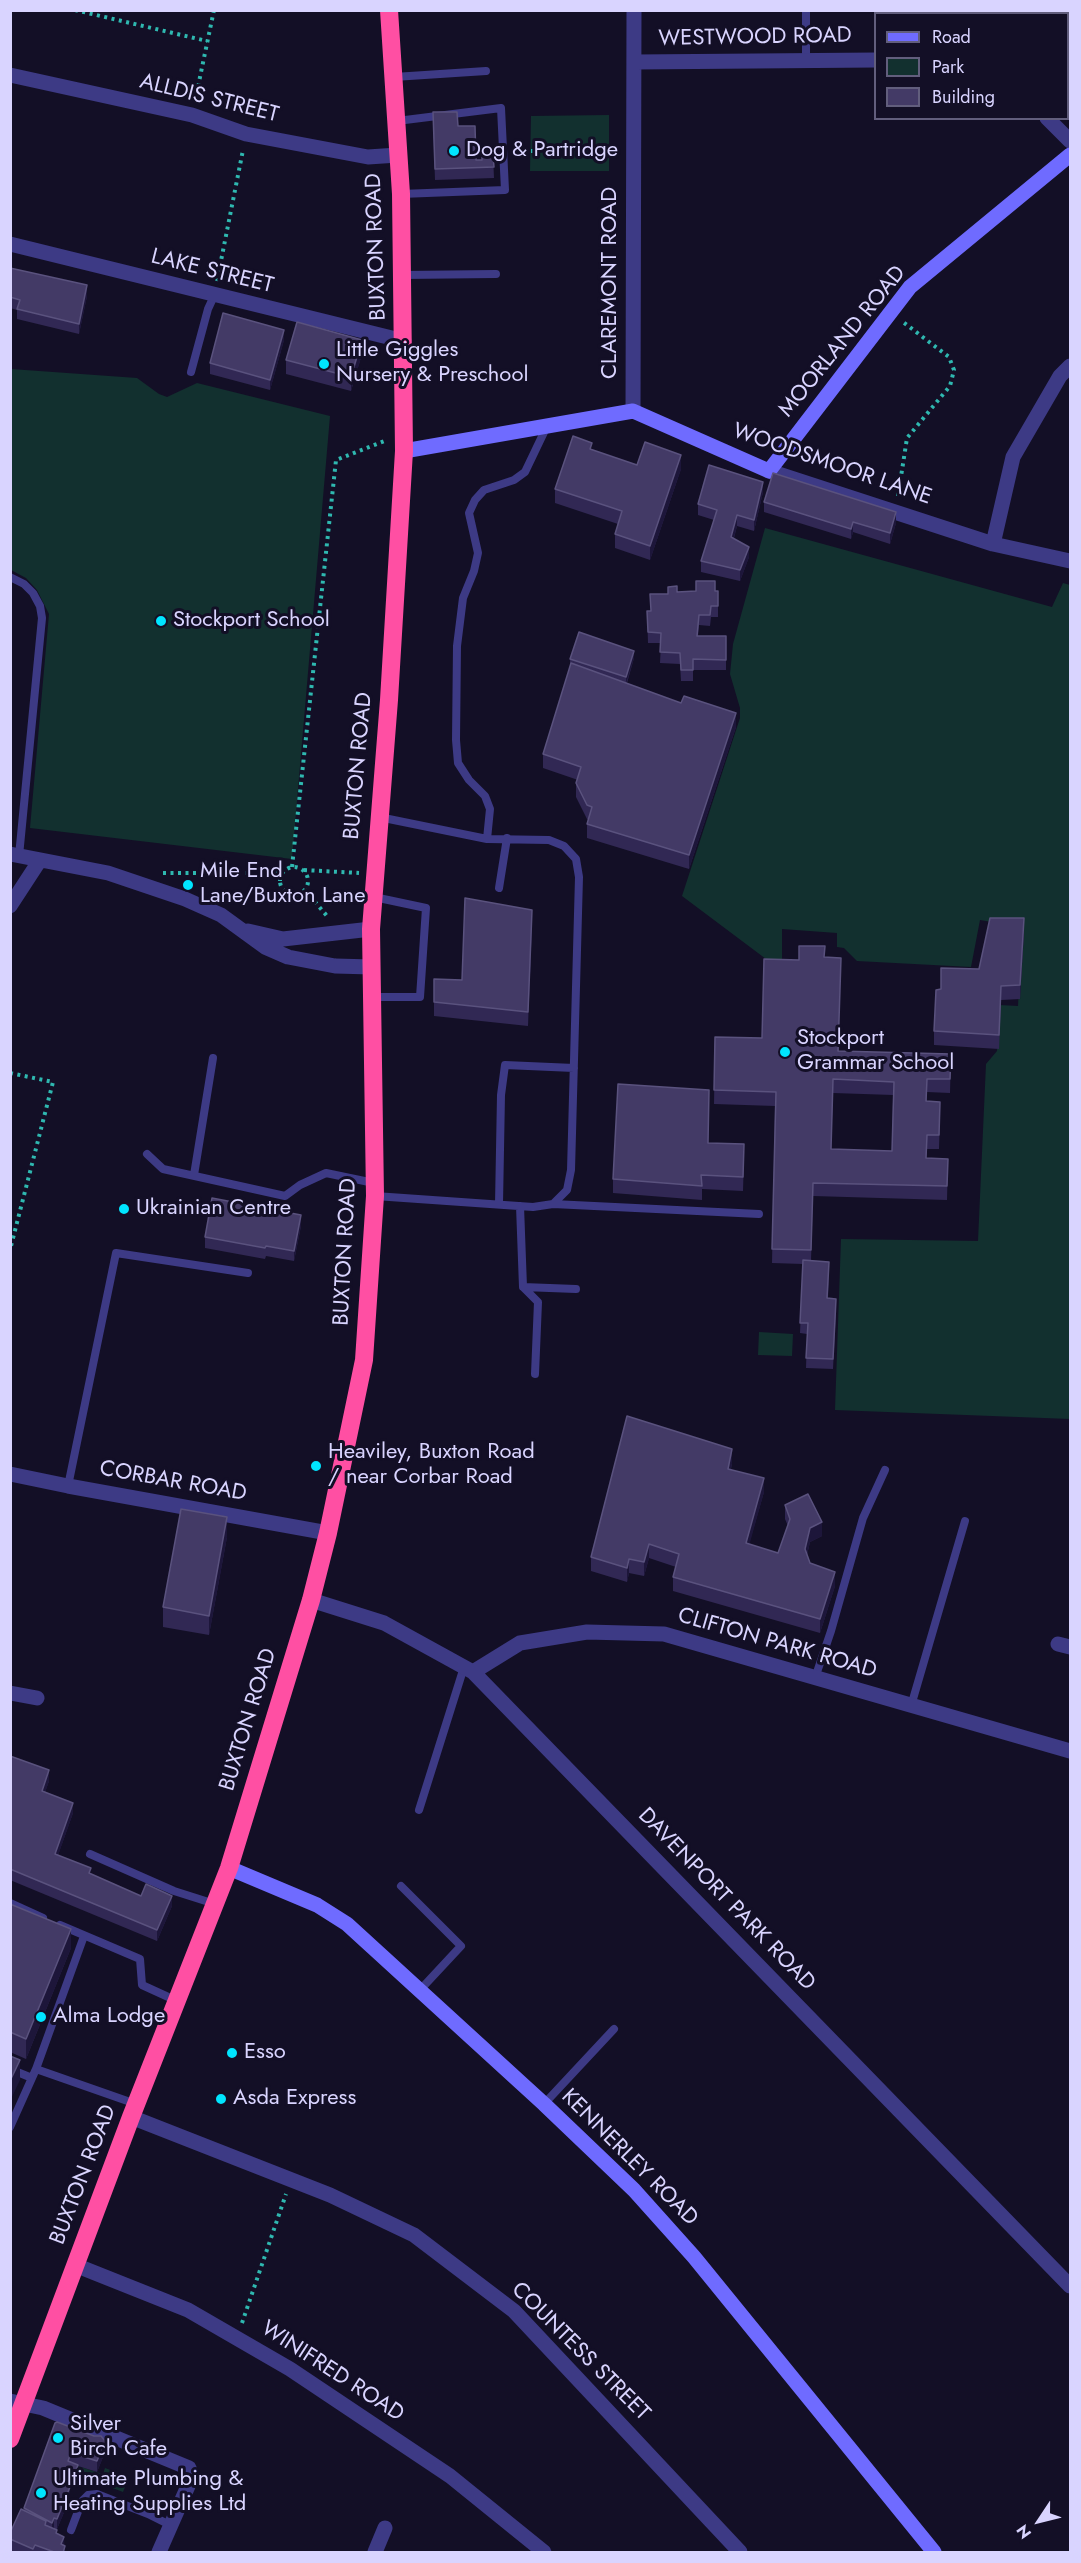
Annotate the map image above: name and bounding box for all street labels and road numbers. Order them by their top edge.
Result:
street label: WESTWOOD ROAD [658,23,852,53]
street label: ALLDIS STREET [137,69,281,129]
street label: BUXTON ROAD [361,173,393,321]
street label: CLAREMONT ROAD [598,187,624,379]
street label: LAKE STREET [148,244,276,300]
street label: MOORLAND ROAD [774,261,912,423]
street label: WOODSMOOR LANE [729,419,935,511]
street label: BUXTON ROAD [339,691,379,841]
street label: BUXTON ROAD [329,1178,363,1326]
street label: CORBAR ROAD [97,1456,249,1508]
street label: CLIFTON PARK ROAD [674,1603,880,1685]
street label: BUXTON ROAD [215,1646,283,1794]
street label: DAVENPORT PARK ROAD [632,1803,820,1997]
street label: KENNERLEY ROAD [555,2084,703,2232]
street label: BUXTON ROAD [45,2101,123,2249]
street label: COUNTESS STREET [505,2277,655,2427]
street label: WINIFRED ROAD [256,2316,408,2428]

